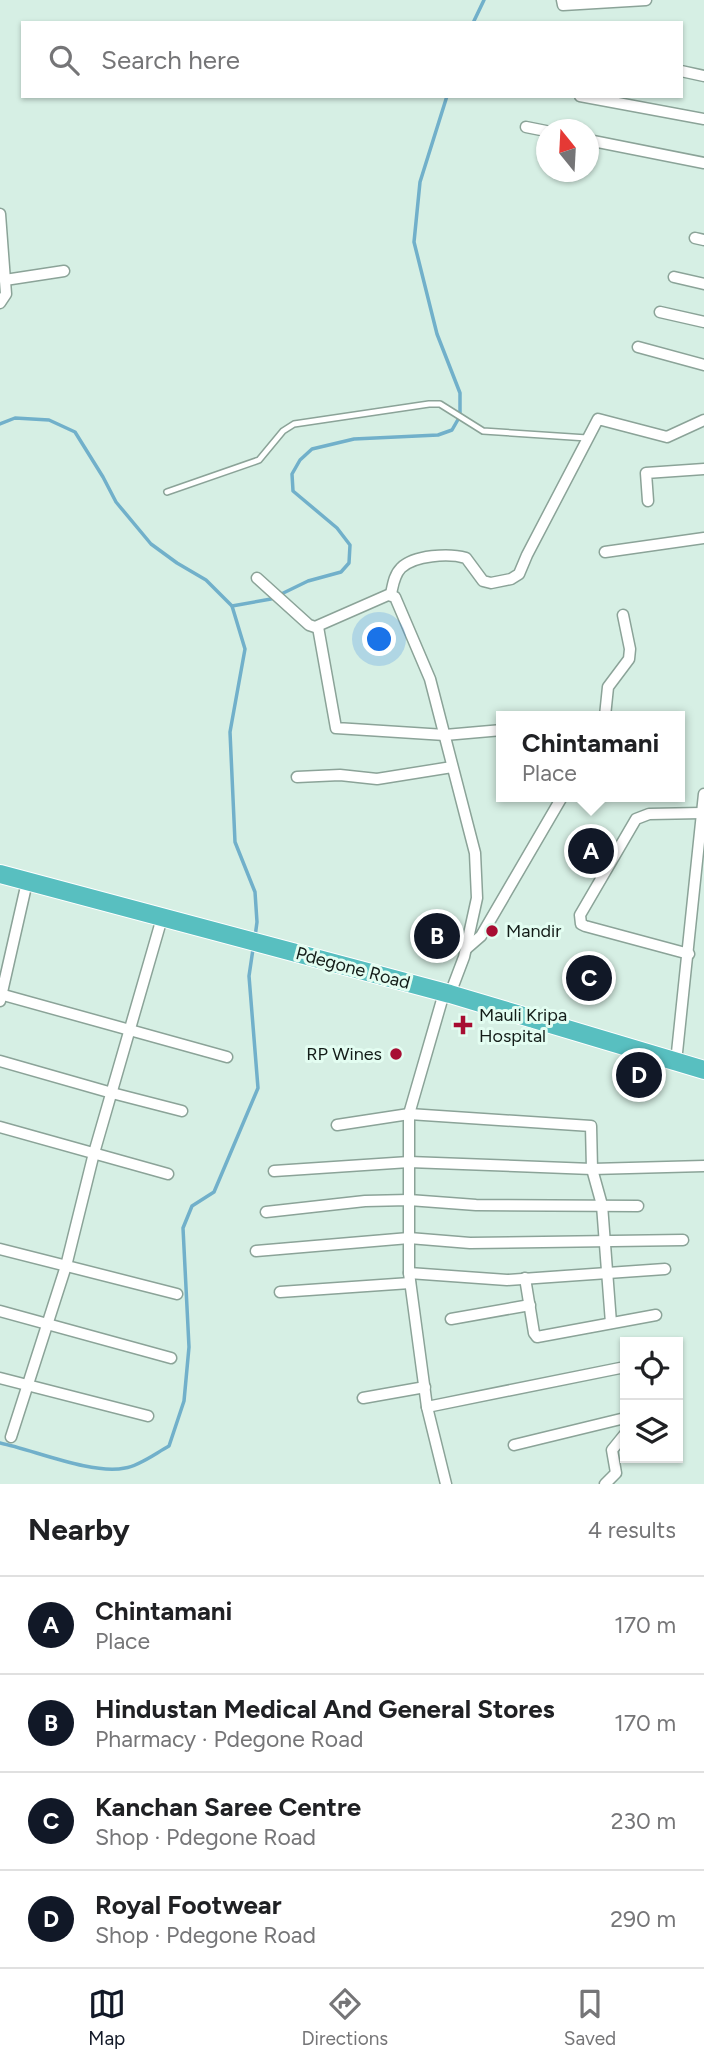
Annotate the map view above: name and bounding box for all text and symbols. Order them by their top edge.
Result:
search box [21,21,683,98]
icon: search [45,41,83,79]
text: Search here [101,44,240,76]
north arrow [536,119,599,182]
your location [362,622,396,656]
popup [496,711,685,802]
text: Chintamani [522,727,659,759]
text: Place [522,759,577,787]
pin: A [568,825,614,877]
pin: B [414,910,460,962]
place label: Mandir [506,920,561,942]
marker: Mandir [484,923,500,939]
street label: Pdegone Road [293,942,413,994]
pin: C [566,952,612,1004]
place label: Mauli Kripa Hospital [479,1004,567,1047]
marker: Mauli Kripa Hospital [453,1015,473,1035]
place label: RP Wines [306,1043,382,1065]
marker: RP Wines [388,1046,404,1062]
pin: D [616,1049,662,1101]
map controls [620,1337,683,1463]
button: locate [620,1337,683,1400]
button: layers [620,1400,683,1463]
text: Nearby [28,1511,130,1548]
text: 4 results [588,1516,676,1544]
text: Chintamani [95,1595,232,1627]
text: A [43,1611,59,1639]
text: 170 m [614,1611,676,1639]
text: Place [95,1627,150,1655]
text: Hindustan Medical And General Stores [95,1693,555,1725]
text: B [44,1709,58,1737]
text: 170 m [614,1709,676,1737]
text: Pharmacy · Pdegone Road [95,1725,363,1753]
text: Kanchan Saree Centre [95,1791,361,1823]
text: C [43,1807,59,1835]
text: 230 m [611,1807,676,1835]
text: Shop · Pdegone Road [95,1823,316,1851]
text: Royal Footwear [95,1889,282,1921]
text: D [43,1905,59,1933]
text: 290 m [610,1905,676,1933]
text: Shop · Pdegone Road [95,1921,316,1949]
tab: Map [88,1985,126,2050]
tab: Directions [301,1985,388,2050]
tab: Saved [564,1985,616,2050]

